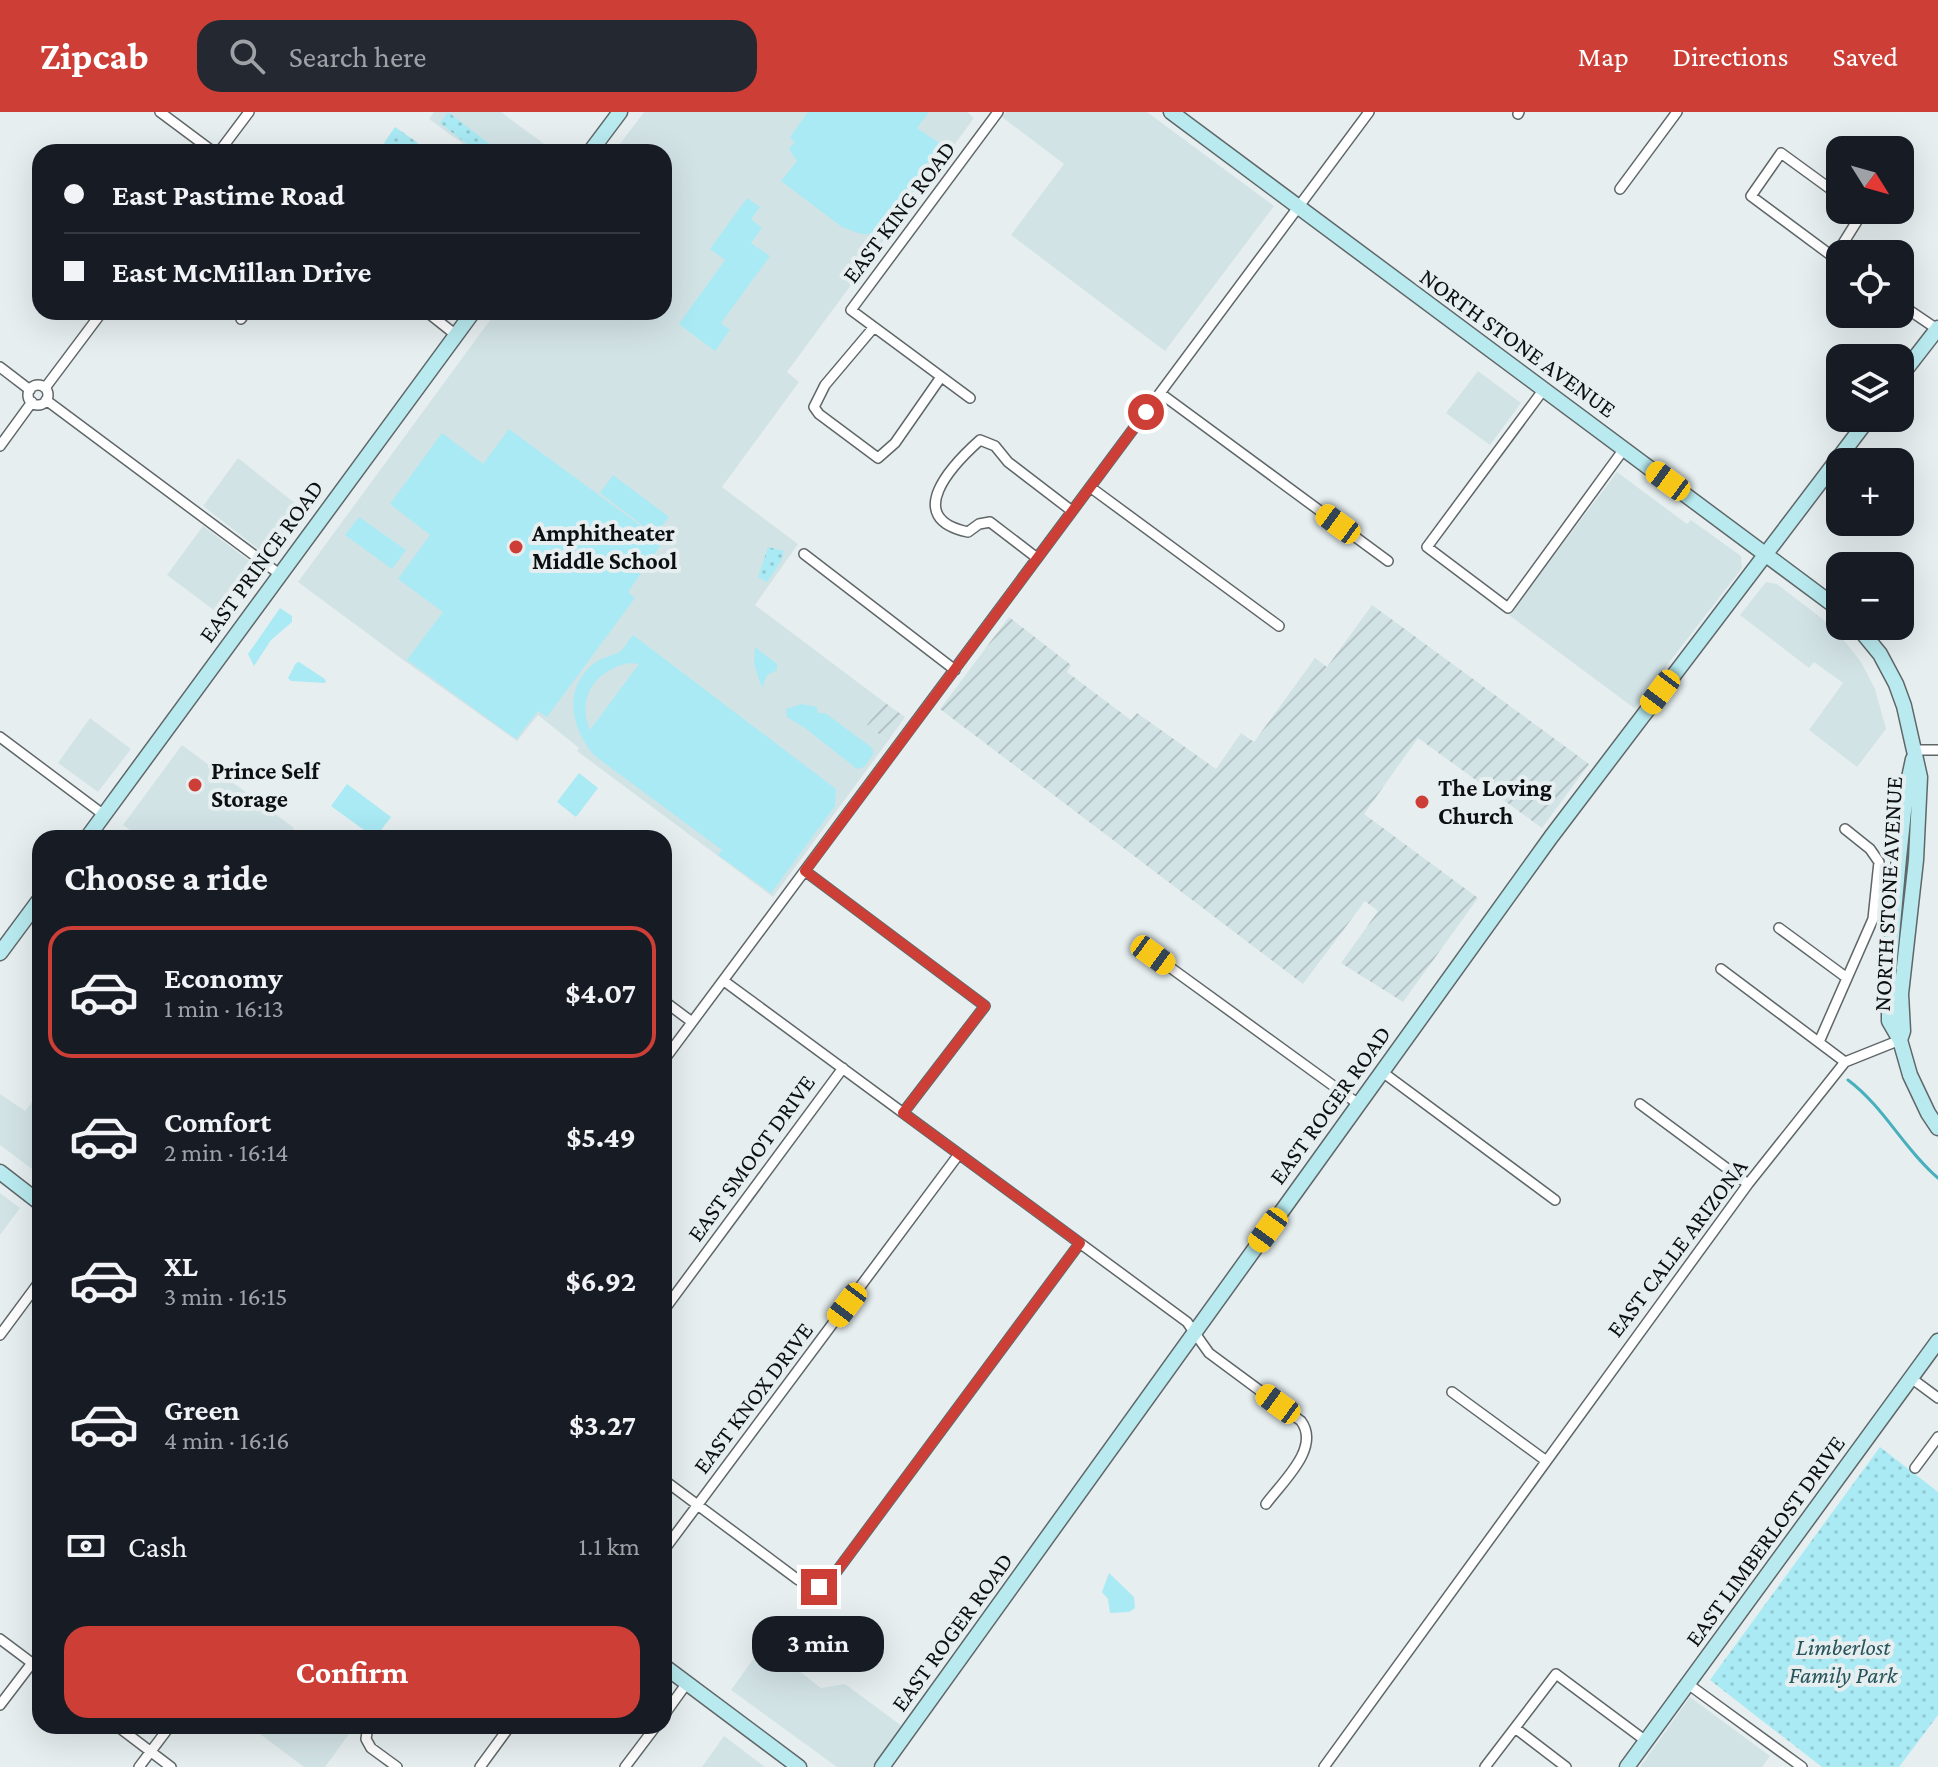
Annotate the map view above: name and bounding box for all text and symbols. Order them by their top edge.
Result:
search box [197,20,757,92]
icon: search [225,34,269,78]
text: Zipcab [40,35,149,77]
text: Search here [289,40,426,73]
text: Map [1578,41,1629,72]
text: Directions [1673,41,1788,72]
text: Saved [1832,41,1898,72]
street label: EAST KING ROAD [837,136,961,288]
north arrow [1826,136,1914,224]
map controls [1826,136,1914,640]
text: East Pastime Road [112,178,345,211]
button: locate [1826,240,1914,328]
text: East McMillan Drive [112,255,371,288]
street label: NORTH STONE AVENUE [1415,262,1622,423]
button: layers [1826,344,1914,432]
route start [1128,394,1164,430]
button: + [1826,448,1914,536]
car [1642,457,1694,505]
street label: EAST PRINCE ROAD [193,474,329,647]
car [1312,500,1364,548]
place label: Amphitheater Middle School [531,519,677,574]
marker: Amphitheater Middle School [507,538,525,556]
button: − [1826,552,1914,640]
car [1636,666,1684,718]
place label: Prince Self Storage [211,757,321,812]
place label: The Loving Church [1438,774,1552,829]
marker: Prince Self Storage [186,776,204,794]
street label: NORTH STONE AVENUE [1868,776,1907,1012]
marker: The Loving Church [1413,793,1431,811]
text: Choose a ride [64,858,268,898]
car [1127,931,1179,979]
icon: car [68,956,140,1028]
text: Economy [164,961,283,994]
text: $4.07 [565,976,636,1009]
text: 1 min · 16:13 [164,994,284,1023]
street label: EAST ROGER ROAD [1263,1020,1396,1189]
street label: EAST SMOOT DRIVE [681,1069,820,1246]
icon: car [68,1100,140,1172]
text: Comfort [164,1105,271,1138]
text: $5.49 [566,1120,636,1153]
text: 2 min · 16:14 [164,1138,289,1167]
street label: EAST CALLE ARIZONA [1601,1153,1753,1342]
car [1244,1204,1292,1256]
icon: car [68,1244,140,1316]
text: XL [164,1249,198,1282]
text: $6.92 [565,1264,636,1297]
car [823,1279,871,1331]
text: 3 min · 16:15 [164,1282,288,1311]
street label: EAST KNOX DRIVE [687,1317,818,1478]
car [1252,1380,1304,1428]
icon: car [68,1388,140,1460]
text: Green [164,1393,240,1426]
text: $3.27 [569,1408,636,1441]
text: 4 min · 16:16 [164,1426,289,1455]
street label: EAST LIMBERLOST DRIVE [1679,1430,1850,1651]
icon: cash [64,1524,108,1568]
text: Cash [128,1530,187,1563]
text: 1.1 km [579,1532,640,1561]
street label: EAST ROGER ROAD [885,1547,1018,1716]
route end [801,1569,837,1605]
callout: 3 min [753,1615,885,1671]
button: Confirm [64,1626,640,1718]
text: 3 min [787,1629,849,1658]
park label: Limberlost Family Park [1789,1633,1899,1688]

